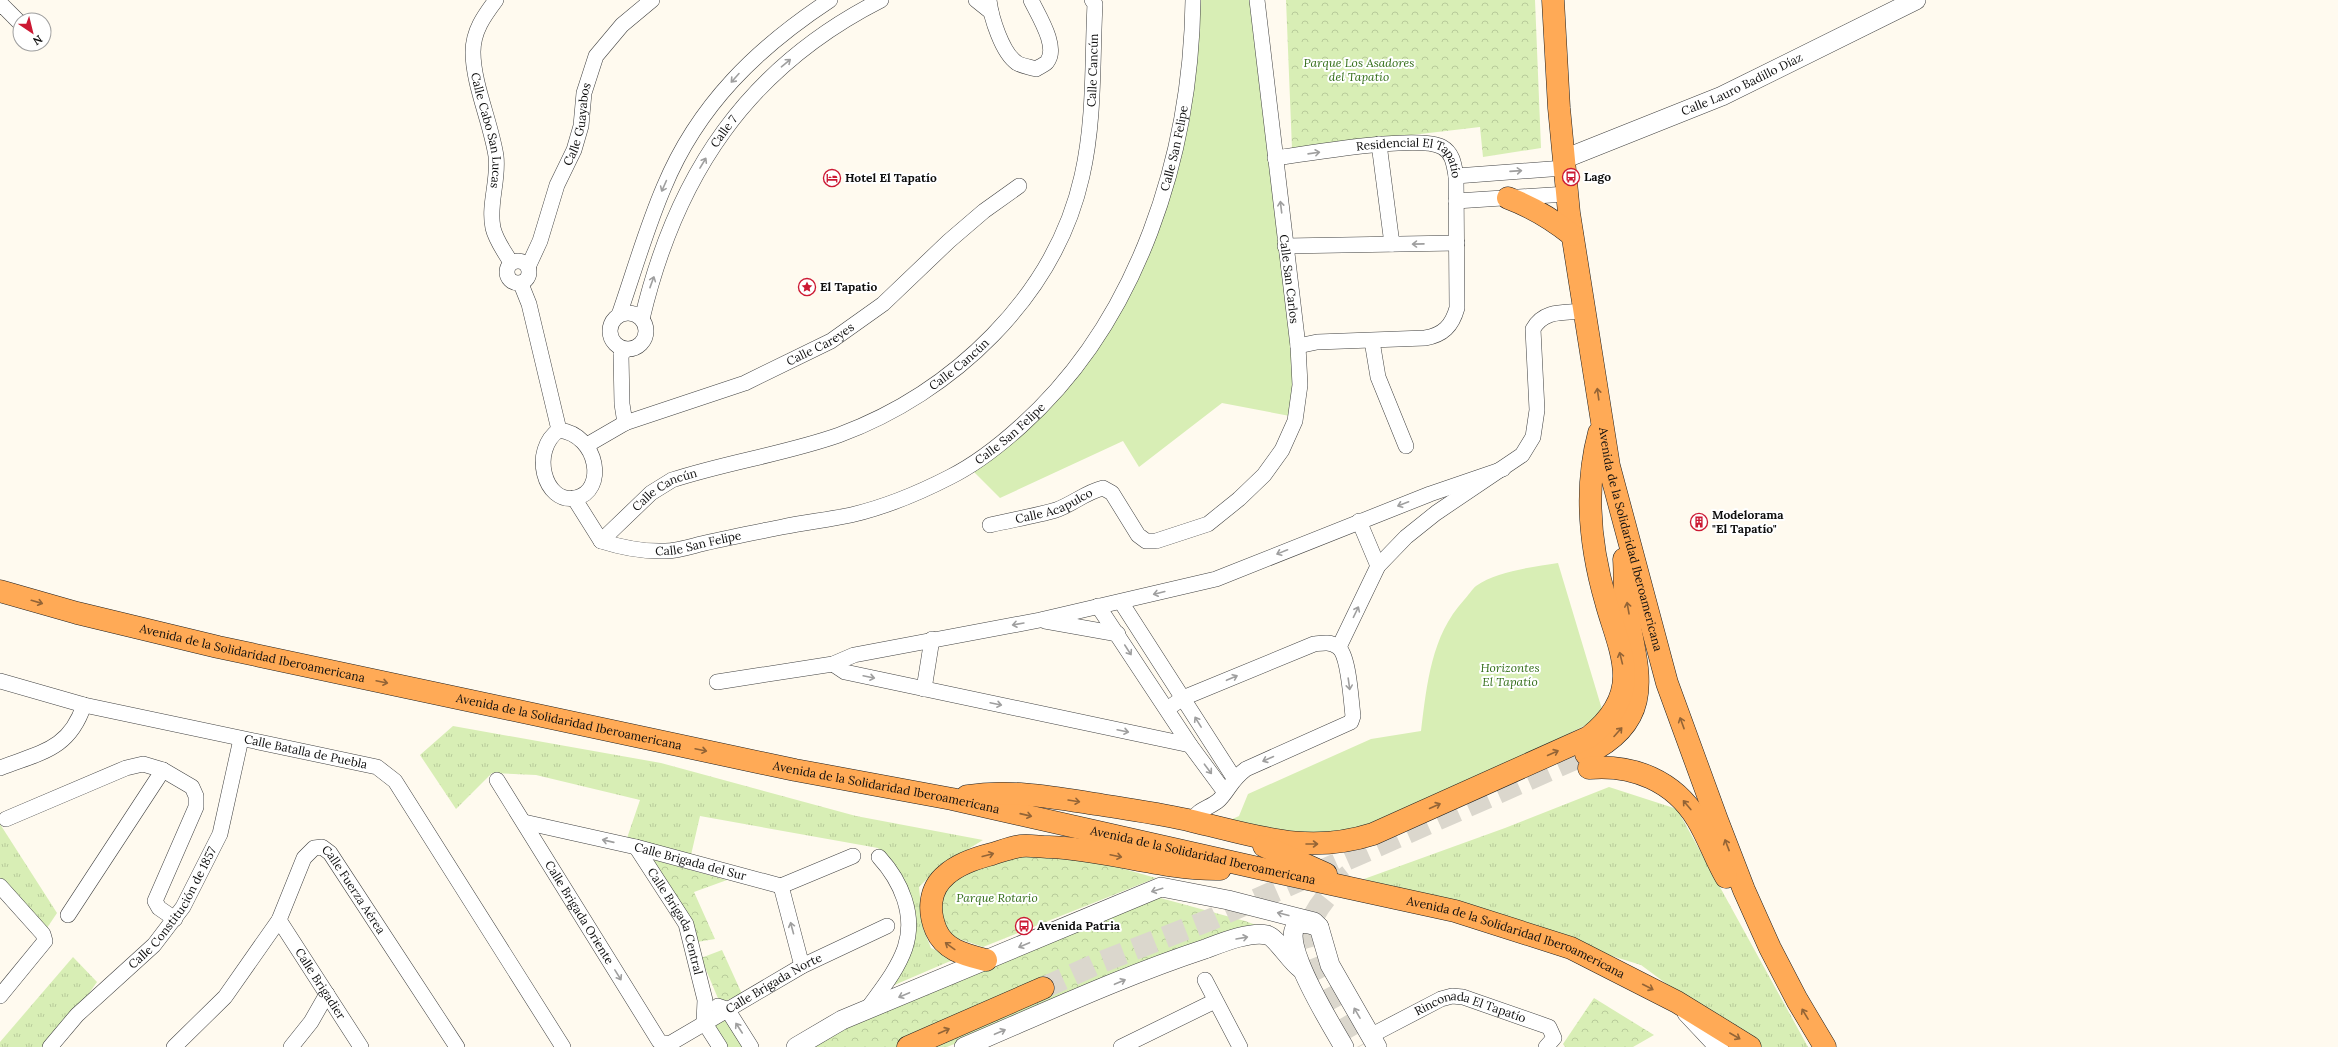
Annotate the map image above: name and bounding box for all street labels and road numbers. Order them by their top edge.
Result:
street label: Calle Cancún [1083,33,1101,107]
street label: Calle Lauro Badillo Díaz [1679,49,1805,119]
street label: Calle Cabo San Lucas [468,71,505,190]
street label: Calle Guayabos [559,80,594,168]
street label: Calle San Felipe [1157,104,1191,193]
street label: Calle 7 [707,112,741,150]
street label: Residencial El Tapatío [1355,135,1464,179]
street label: Calle San Carlos [1277,233,1302,325]
street label: Calle Careyes [784,319,857,369]
street label: Calle Cancún [926,335,992,393]
street label: Calle San Felipe [972,399,1048,467]
street label: Avenida de la Solidaridad Iberoamericana [1596,425,1666,653]
street label: Calle Cancún [629,465,699,514]
street label: Calle Acapulco [1014,485,1095,526]
street label: Calle San Felipe [655,527,743,558]
street label: Avenida de la Solidaridad Iberoamericana [137,620,366,685]
street label: Avenida de la Solidaridad Iberoamericana [454,690,683,753]
street label: Calle Batalla de Puebla [243,731,369,772]
street label: Avenida de la Solidaridad Iberoamericana [771,757,1001,816]
street label: Avenida de la Solidaridad Iberoamericana [1088,822,1317,887]
street label: Calle Brigada del Sur [633,839,749,884]
street label: Calle Fuerza Aérea [319,842,389,937]
street label: Calle Constitución de 1857 [125,844,220,972]
street label: Calle Brigada Oriente [542,858,618,967]
street label: Calle Brigada Central [644,865,706,976]
street label: Avenida de la Solidaridad Iberoamericana [1404,892,1628,981]
street label: Calle Brigadier [292,945,350,1023]
street label: Calle Brigada Norte [723,949,825,1016]
street label: Rinconada El Tapatío [1412,988,1528,1025]

